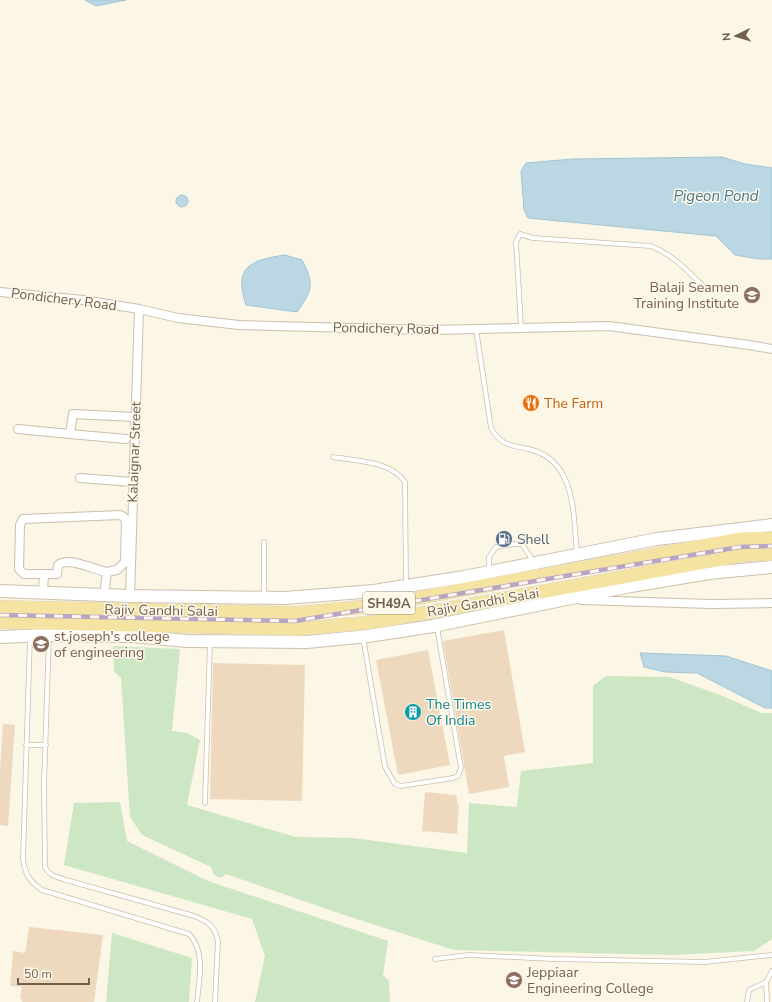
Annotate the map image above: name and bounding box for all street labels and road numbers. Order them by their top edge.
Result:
street label: Pondichery Road [10,284,118,315]
street label: Pondichery Road [333,318,439,339]
street label: Kalaignar Street [123,401,146,503]
street label: Rajiv Gandhi Salai [426,583,541,622]
road number: SH49A [363,592,415,614]
street label: Rajiv Gandhi Salai [104,600,218,621]

